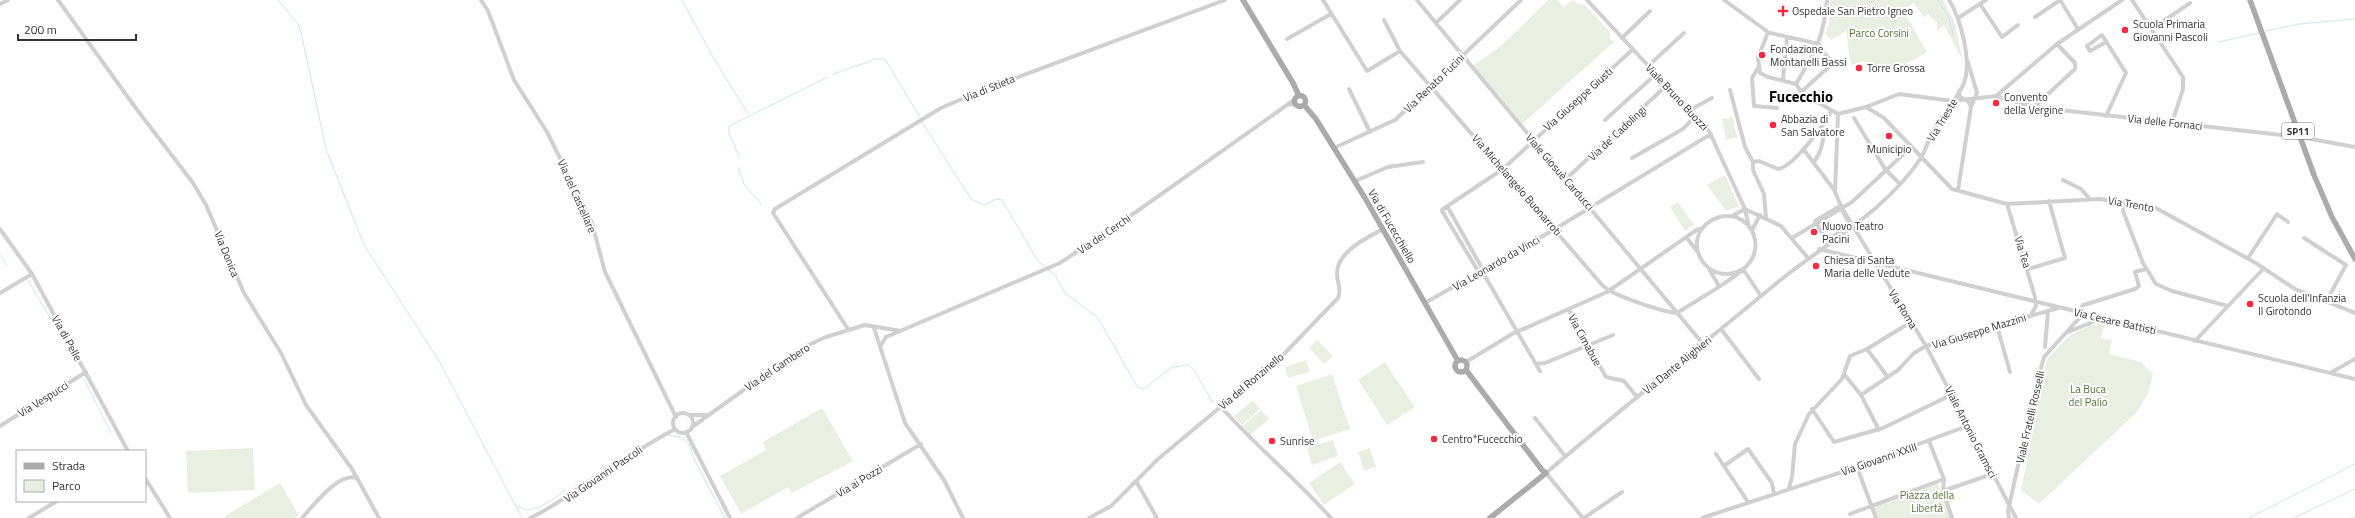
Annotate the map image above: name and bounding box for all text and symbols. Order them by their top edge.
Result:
place label: Ospedale San Pietro Igneo [1792,3,1913,19]
marker: Ospedale San Pietro Igneo [1777,5,1789,17]
scale bar [18,16,136,42]
place label: Scuola Primaria Giovanni Pascoli [2133,16,2208,45]
text: 200 m [24,20,57,39]
park label: Parco Corsini [1849,25,1909,41]
marker: Scuola Primaria Giovanni Pascoli [2120,25,2130,35]
place label: Fondazione Montanelli Bassi [1770,41,1847,70]
street label: Via Renato Fucini [1400,50,1468,116]
marker: Fondazione Montanelli Bassi [1757,50,1767,60]
street label: Viale Bruno Buozzi [1642,60,1712,134]
place label: Torre Grossa [1867,60,1926,76]
street label: Via Giuseppe Giusti [1540,63,1616,135]
marker: Torre Grossa [1854,63,1864,73]
street label: Via di Stieta [961,70,1018,106]
district label: Fucecchio [1769,85,1833,108]
place label: Convento della Vergine [2004,89,2064,118]
street label: Via Trieste [1923,95,1961,145]
marker: Convento della Vergine [1991,98,2001,108]
street label: Via de' Cadolingi [1584,102,1650,164]
street label: Via delle Fornaci [2127,110,2203,134]
place label: Abbazia di San Salvatore [1781,111,1845,140]
marker: Abbazia di San Salvatore [1768,120,1778,130]
road number: SP11 [2282,123,2314,139]
street label: Viale Giosuè Carducci [1522,130,1598,214]
street label: Via Michelangelo Buonarroti [1468,131,1566,239]
marker: Municipio [1884,131,1894,141]
place label: Municipio [1867,141,1911,157]
street label: Via del Castellare [554,157,601,236]
street label: Via di Fucecchiello [1364,186,1420,266]
street label: Via Trento [2107,192,2155,216]
street label: Via dei Cerchi [1074,210,1134,258]
place label: Nuovo Teatro Pacini [1822,218,1884,247]
marker: Nuovo Teatro Pacini [1809,227,1819,237]
street label: Via Donica [211,229,244,280]
street label: Via Leonardo da Vinci [1450,232,1542,294]
street label: Via Tea [2011,234,2036,270]
place label: Chiesa di Santa Maria delle Vedute [1824,252,1910,281]
marker: Chiesa di Santa Maria delle Vedute [1811,261,1821,271]
street label: Via Roma [1885,286,1922,332]
place label: Scuola dell'Infanzia Il Girotondo [2258,290,2347,319]
marker: Scuola dell'Infanzia Il Girotondo [2245,299,2255,309]
street label: Via Cesare Battisti [2072,304,2158,338]
street label: Via Giuseppe Mazzini [1930,309,2028,353]
street label: Via Cimabue [1564,311,1606,369]
street label: Via di Pelle [48,312,86,364]
street label: Via Dante Alighieri [1639,332,1715,398]
street label: Via del Gambero [741,339,813,395]
street label: Via del Ronzinello [1215,349,1287,413]
street label: Viale Fratelli Rosselli [2012,369,2048,465]
street label: Via Vespucci [15,377,71,421]
park label: La Buca del Palio [2068,381,2108,410]
street label: Viale Antonio Gramsci [1941,383,2001,481]
place label: Centro*Fucecchio [1442,431,1523,447]
place label: Sunrise [1280,433,1315,449]
marker: Centro*Fucecchio [1429,434,1439,444]
marker: Sunrise [1267,436,1277,446]
street label: Via Giovanni XXIII [1839,439,1919,479]
street label: Via Giovanni Pascoli [561,442,645,506]
legend [16,450,146,502]
text: Strada [52,456,85,475]
street label: Via ai Pozzi [833,461,885,501]
text: Parco [52,476,81,495]
park label: Piazza della Libertà [1900,487,1955,516]

